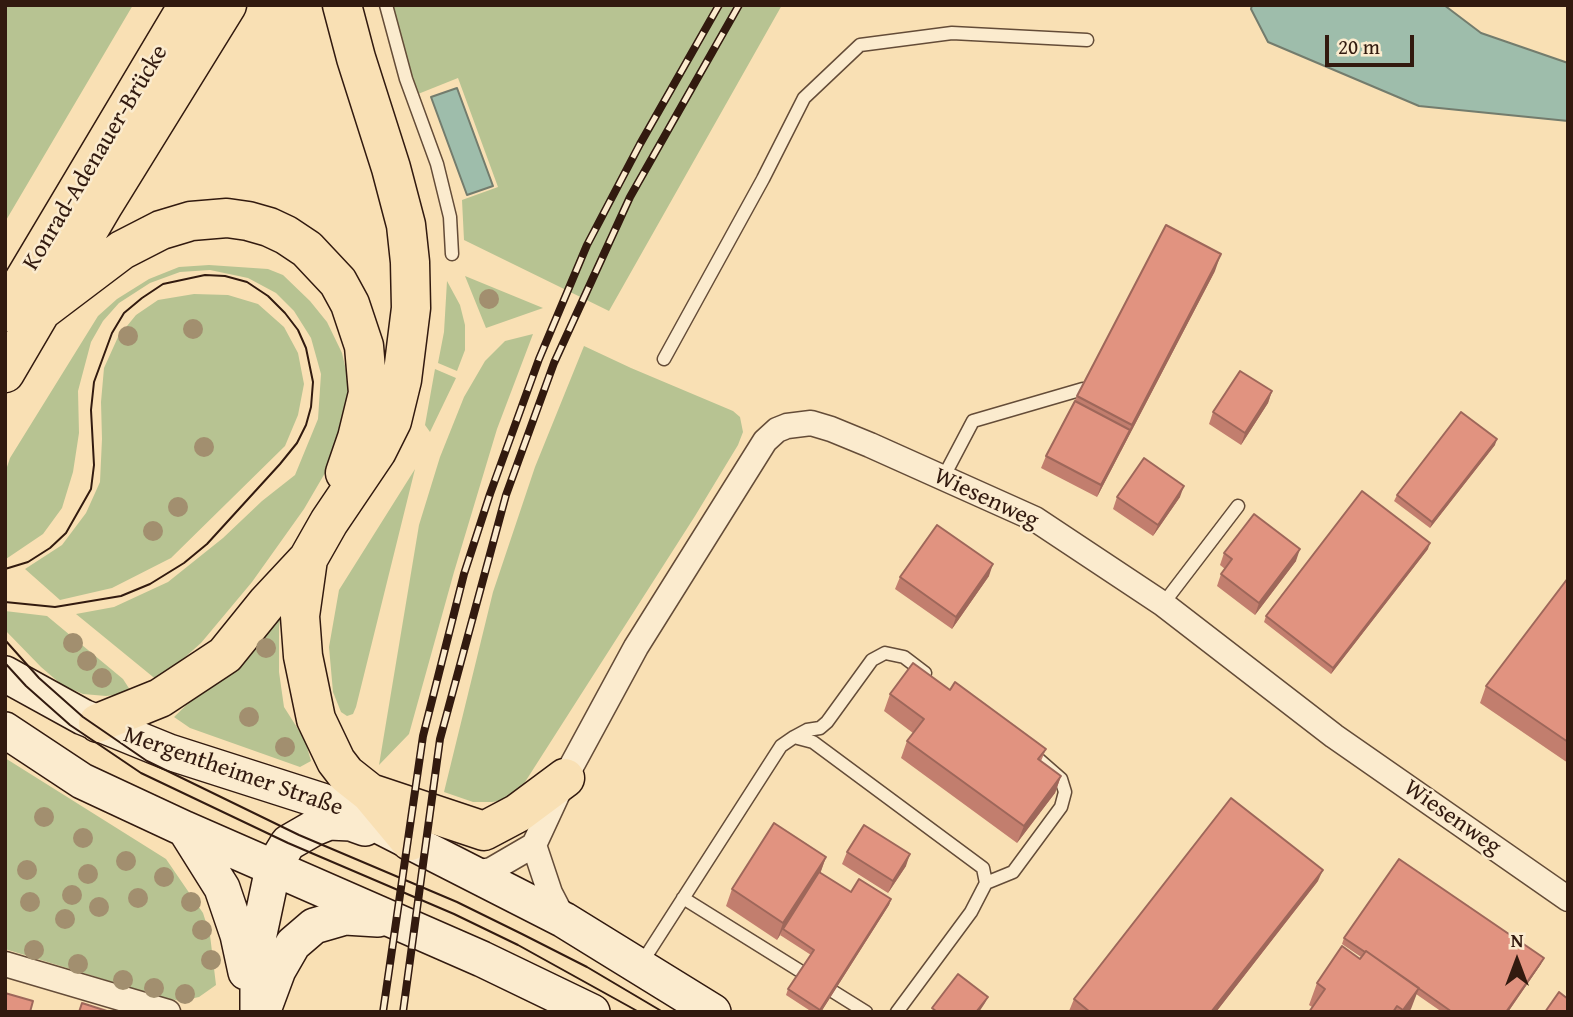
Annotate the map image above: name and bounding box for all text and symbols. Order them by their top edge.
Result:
scale bar [1328,21,1417,65]
text: 20 m [1338,31,1380,62]
street label: Konrad-Adenauer-Brücke [17,40,175,276]
street label: Wiesenweg [929,462,1043,536]
street label: Mergentheimer Straße [120,721,346,823]
street label: Wiesenweg [1398,774,1506,862]
north arrow [1482,926,1552,996]
text: N [1511,926,1523,954]

